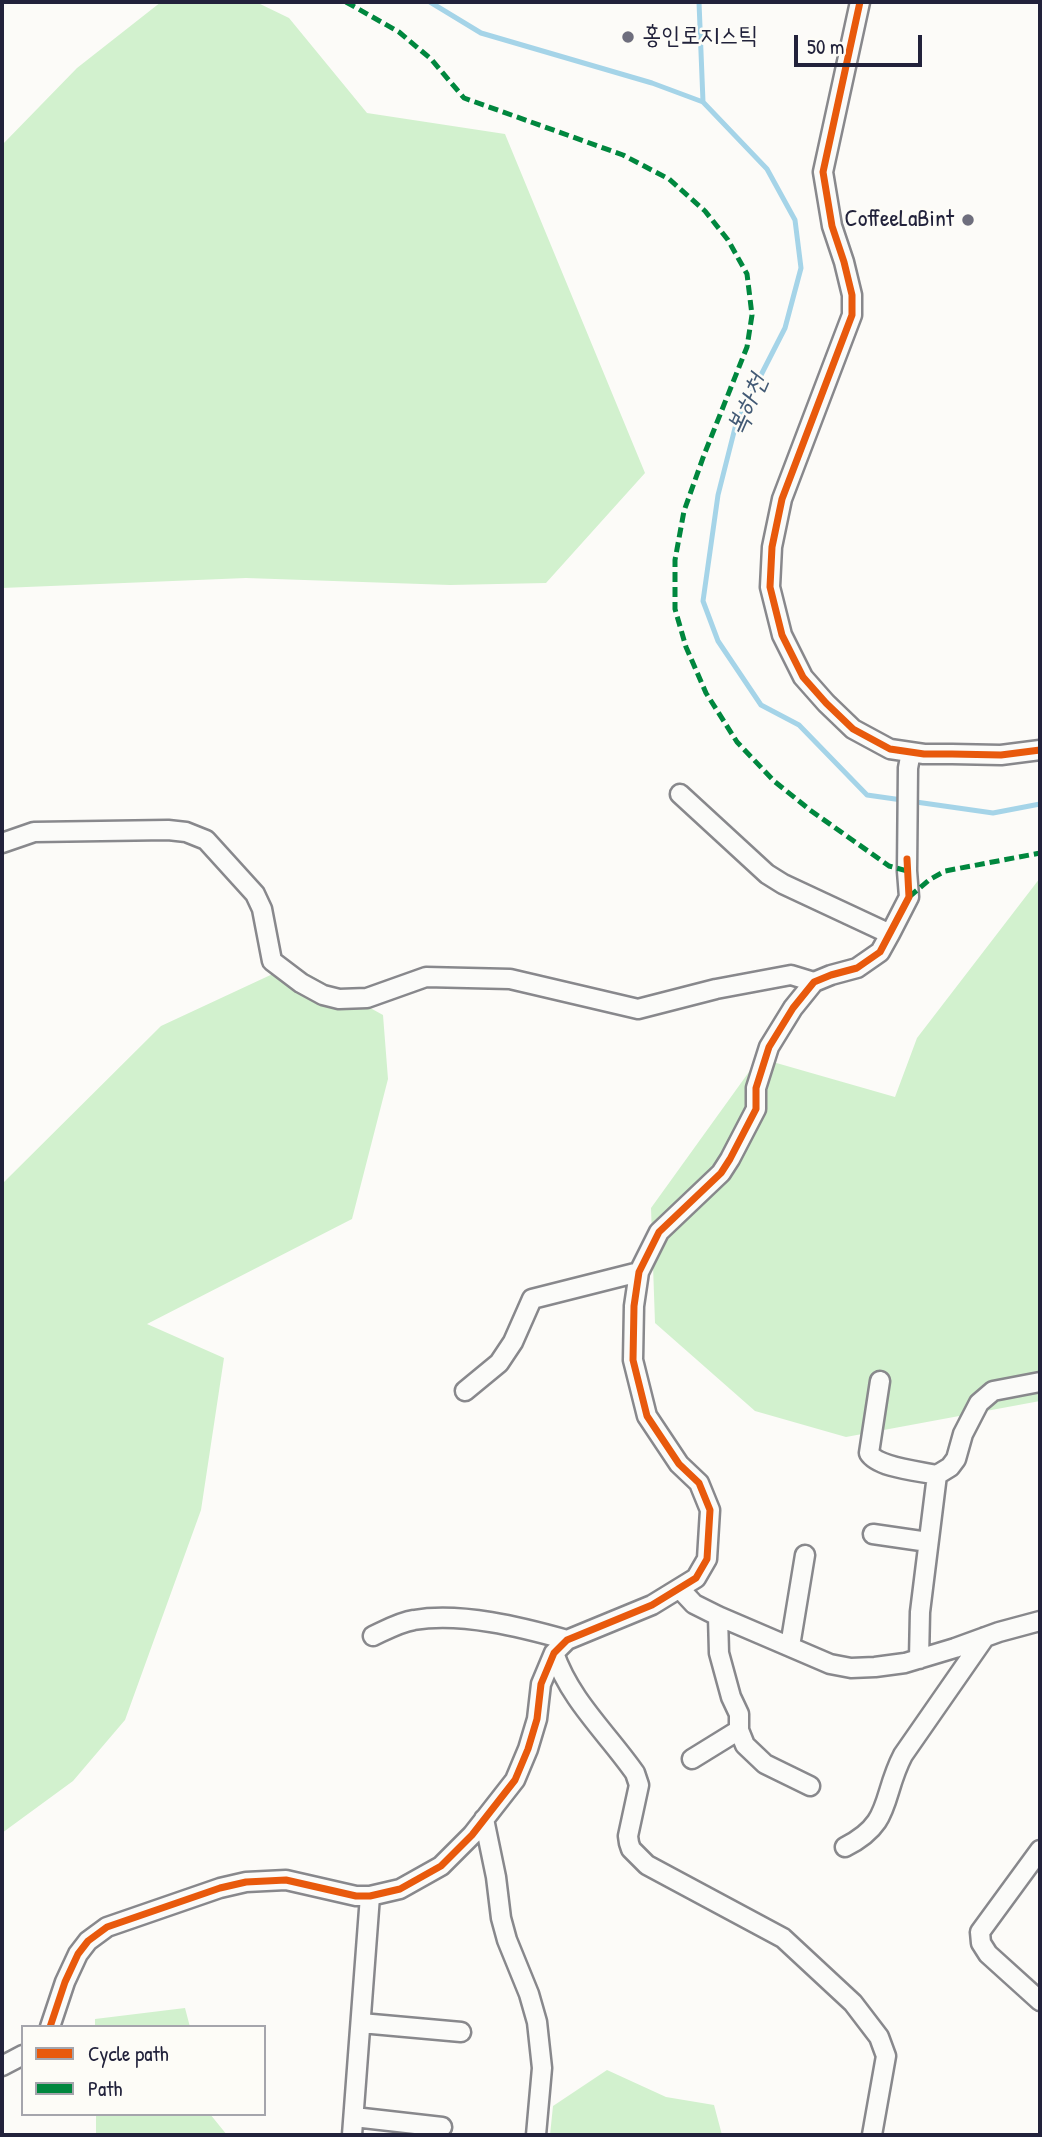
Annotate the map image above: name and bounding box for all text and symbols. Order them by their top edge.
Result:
scale bar [797,21,925,65]
place label: 홍인로지스틱 [642,23,758,51]
marker: 홍인로지스틱 [620,29,636,45]
text: 50 m [807,32,844,61]
place label: CoffeeLaBint [844,206,954,234]
marker: CoffeeLaBint [960,212,976,228]
water label: 복하천 [721,370,775,440]
legend [21,2025,266,2116]
text: Cycle path [88,2039,169,2068]
text: Path [88,2074,122,2103]

